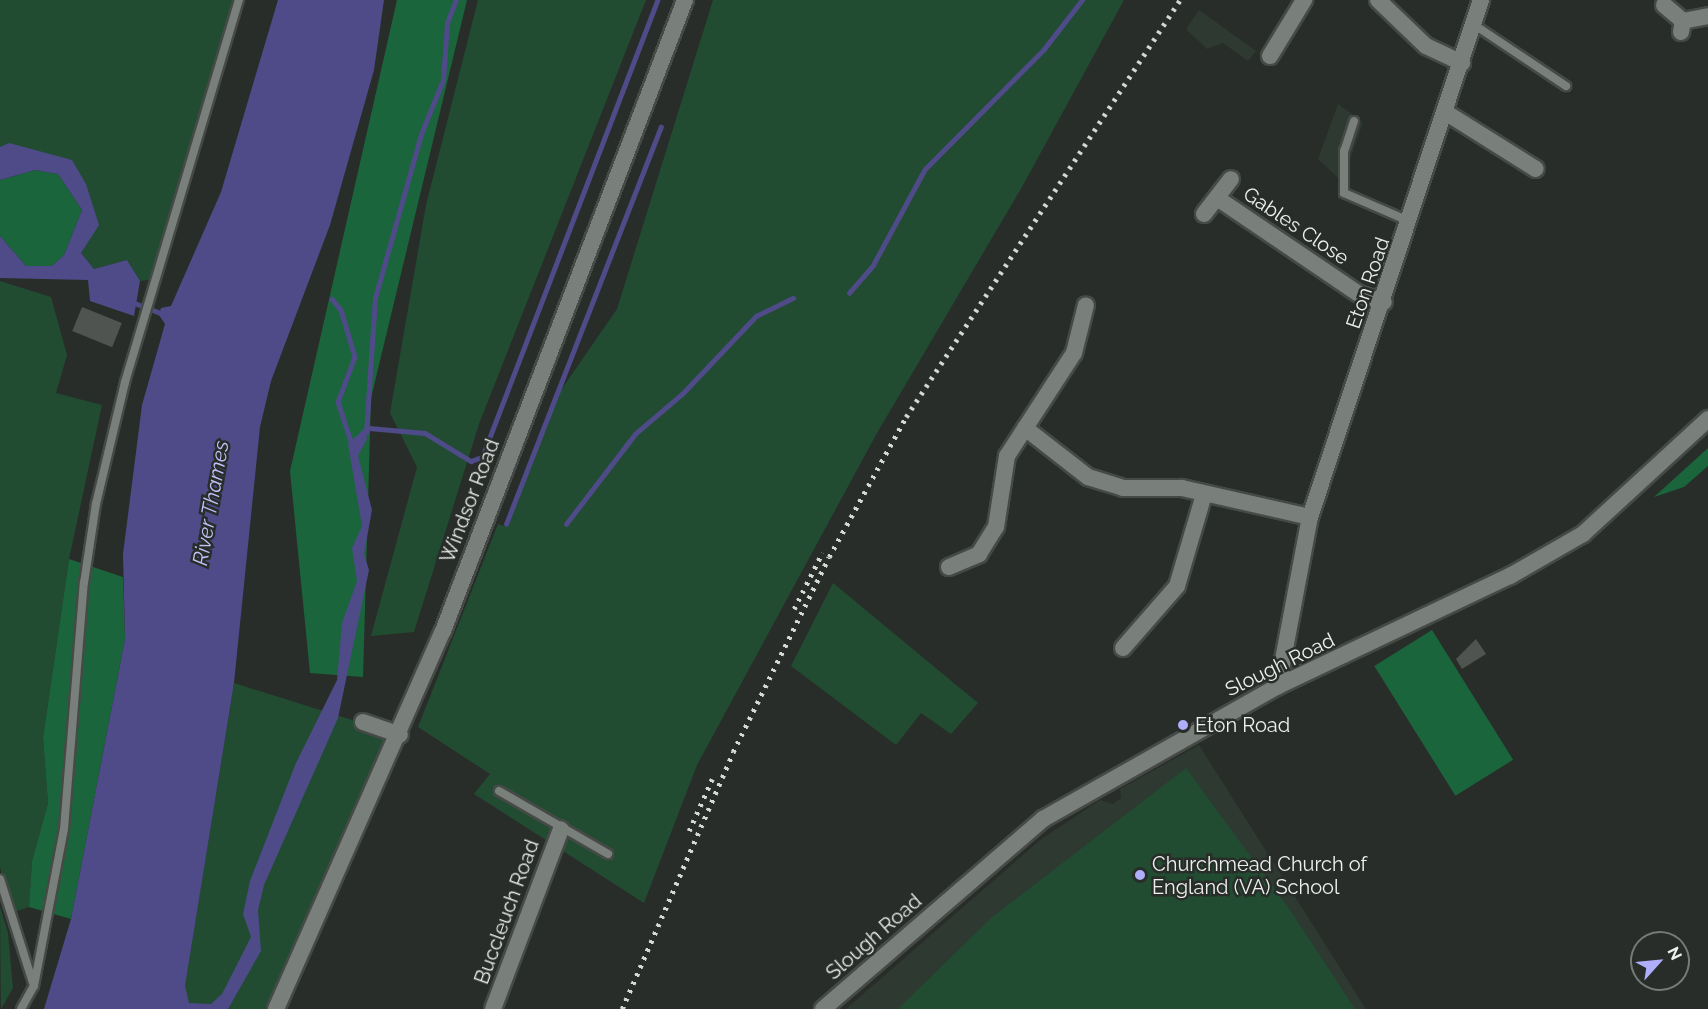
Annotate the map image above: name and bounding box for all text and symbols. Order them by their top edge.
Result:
street label: Gables Close [1239,182,1353,270]
street label: Eton Road [1341,234,1395,332]
street label: Windsor Road [435,436,505,566]
water label: River Thames [188,438,234,568]
street label: Slough Road [1222,628,1338,702]
place label: Eton Road [1195,713,1290,737]
marker: Eton Road [1176,718,1190,732]
street label: Buccleuch Road [470,837,544,987]
place label: Churchmead Church of England (VA) School [1152,852,1367,899]
marker: Churchmead Church of England (VA) School [1133,868,1147,882]
street label: Slough Road [821,889,927,985]
north arrow [1630,931,1690,991]
text: N [1663,944,1686,963]

